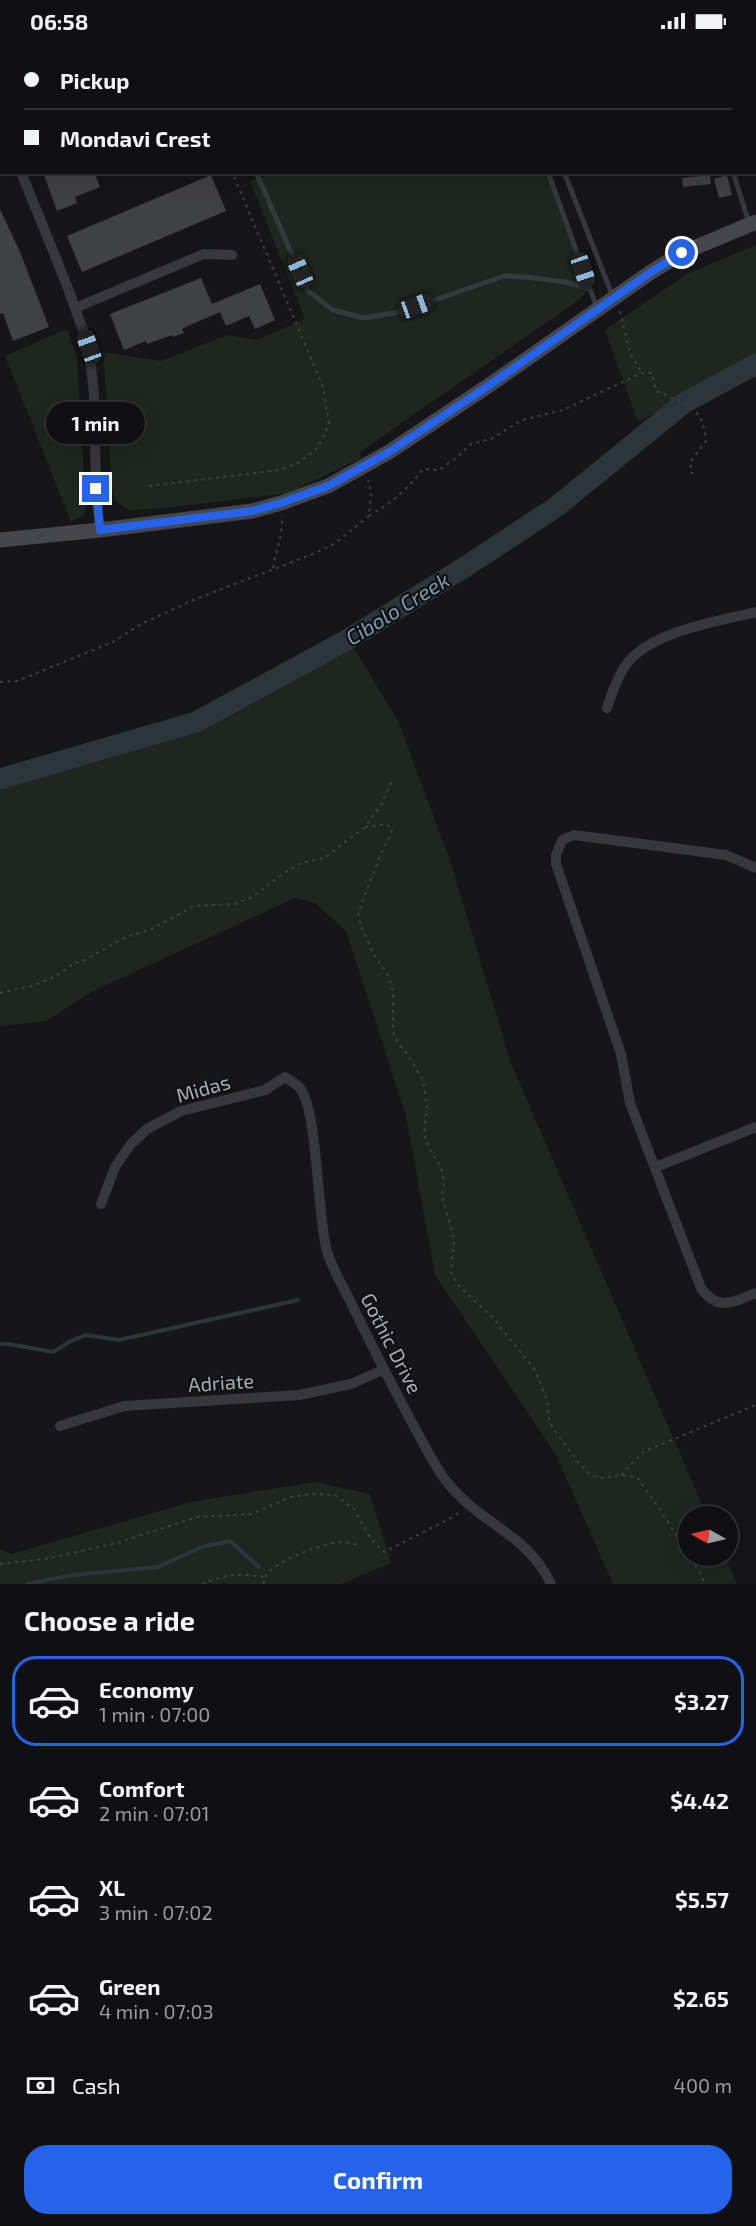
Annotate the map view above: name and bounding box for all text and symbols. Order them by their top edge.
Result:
text: 06:58 [30,8,88,34]
text: Pickup [60,67,129,93]
text: Mondavi Crest [60,125,210,151]
route start [668,239,695,266]
car [569,250,597,290]
car [284,251,316,291]
car [396,291,436,321]
car [74,327,104,367]
callout: 1 min [46,402,146,444]
text: 1 min [71,411,120,435]
route end [82,475,109,502]
water label: Cibolo Creek [341,566,453,650]
street label: Midas [173,1069,233,1107]
street label: Gothic Drive [356,1289,428,1397]
street label: Adriate [187,1368,255,1396]
north arrow [678,1506,738,1566]
map controls [678,1506,738,1566]
text: Choose a ride [24,1604,195,1636]
icon: car [27,1674,81,1728]
text: Economy [99,1676,194,1702]
text: $3.27 [674,1688,729,1714]
text: 1 min · 07:00 [99,1702,210,1726]
icon: car [27,1773,81,1827]
text: Comfort [99,1775,184,1801]
text: $4.42 [670,1787,729,1813]
text: 2 min · 07:01 [99,1801,209,1825]
icon: car [27,1872,81,1926]
text: XL [99,1874,125,1900]
text: $5.57 [675,1886,729,1912]
text: 3 min · 07:02 [99,1900,213,1924]
icon: car [27,1971,81,2025]
text: Green [99,1973,161,1999]
text: $2.65 [673,1985,729,2011]
text: 4 min · 07:03 [99,1999,214,2023]
icon: cash [24,2069,57,2102]
text: Cash [72,2072,121,2098]
text: 400 m [674,2073,732,2097]
button: Confirm [24,2145,732,2214]

